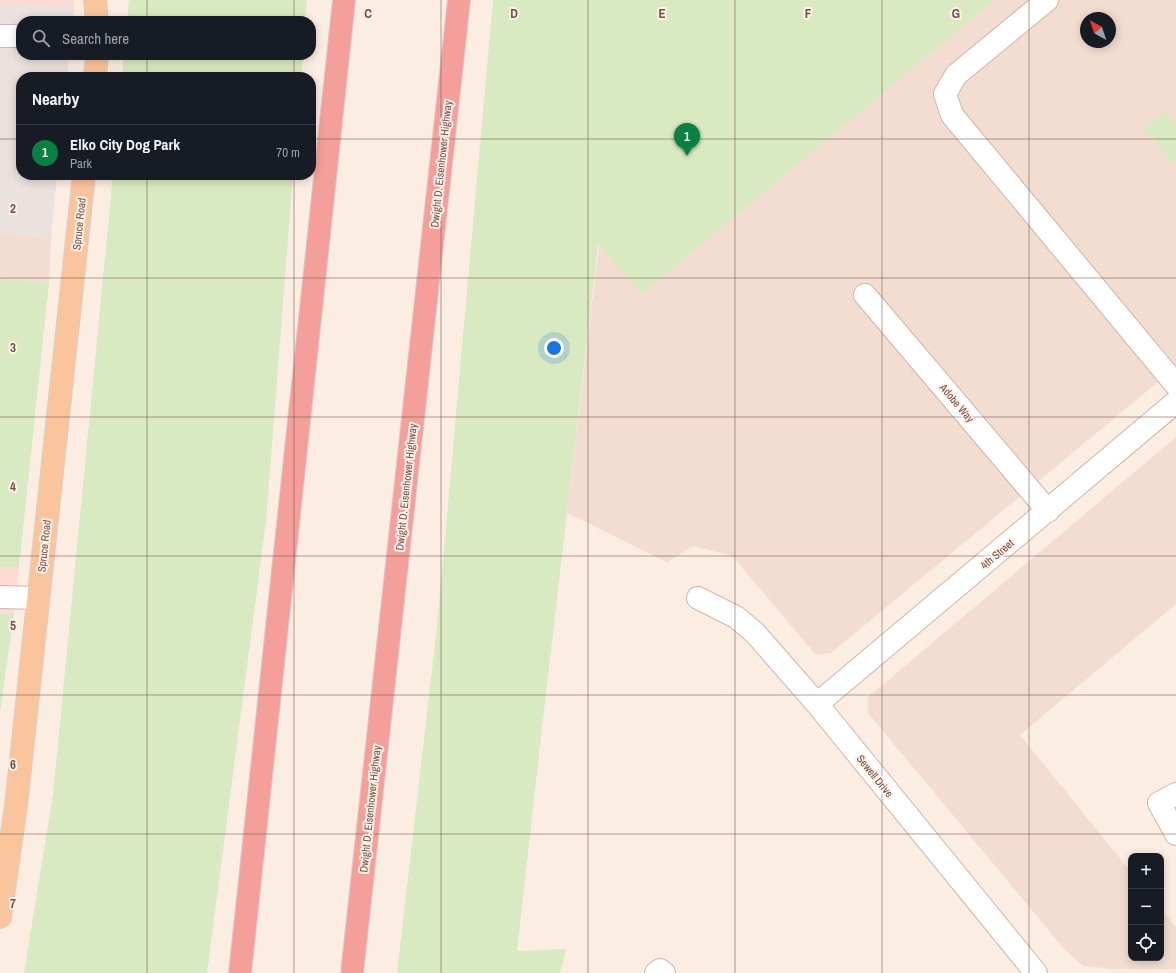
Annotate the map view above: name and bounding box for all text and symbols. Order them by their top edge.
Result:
text: C [364,5,372,22]
text: D [510,5,518,22]
text: E [658,5,666,22]
text: F [805,5,812,22]
text: G [952,5,960,22]
north arrow [1080,12,1116,48]
search box [16,16,316,60]
icon: search [30,27,52,49]
text: Search here [62,28,129,49]
text: Nearby [32,87,79,110]
street label: Dwight D. Eisenhower Highway [427,99,455,228]
pin: 1 [674,123,700,156]
text: Elko City Dog Park [70,134,180,155]
text: 1 [42,144,48,161]
text: 70 m [276,144,300,161]
text: Park [70,155,92,172]
street label: Spruce Road [69,197,89,251]
text: 2 [10,200,16,217]
your location [544,338,564,358]
text: 3 [10,339,16,356]
street label: Adobe Way [936,380,978,426]
street label: Dwight D. Eisenhower Highway [392,422,420,551]
text: 4 [10,478,16,495]
street label: Spruce Road [34,519,54,573]
street label: 4th Street [978,536,1017,572]
text: 5 [10,617,16,634]
street label: Dwight D. Eisenhower Highway [356,744,384,873]
street label: Sewell Drive [854,752,896,800]
text: 6 [10,756,16,773]
map controls [1128,853,1164,961]
button: + [1128,853,1164,889]
button: − [1128,889,1164,925]
text: 7 [10,895,16,912]
button: locate [1128,925,1164,961]

